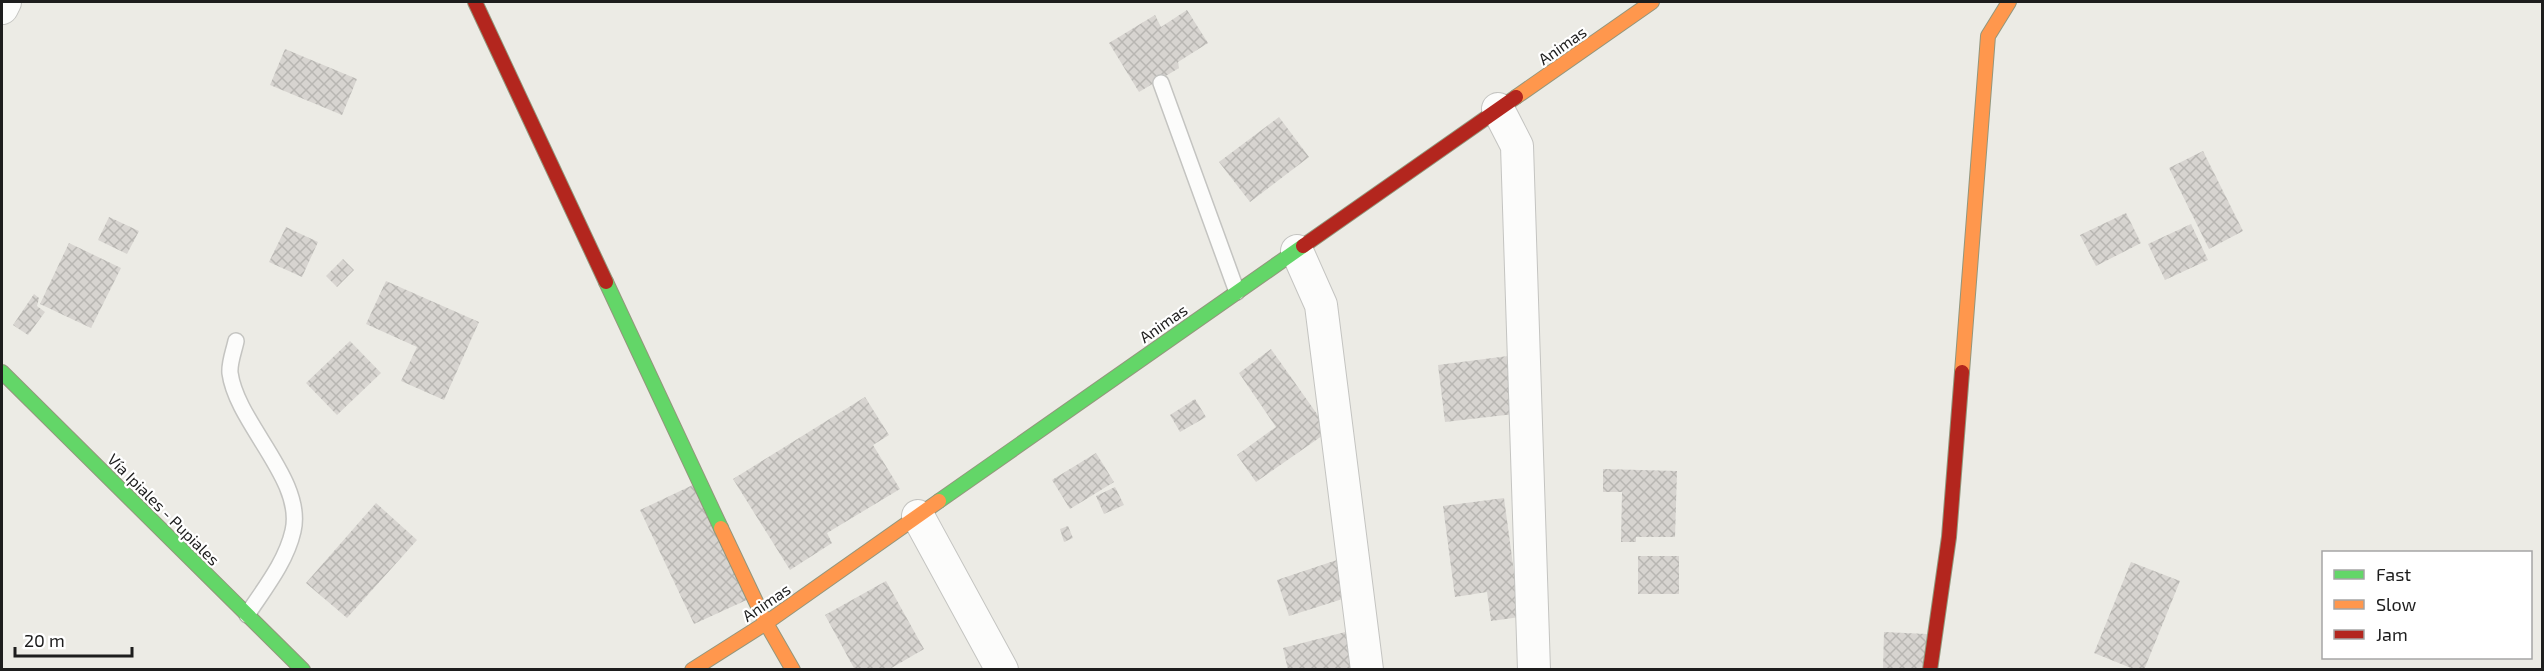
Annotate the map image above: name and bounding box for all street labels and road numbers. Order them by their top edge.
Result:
street label: Animas [1534,22,1590,68]
street label: Animas [1135,300,1191,346]
street label: Vía Ipiales - Pupiales [104,449,224,569]
street label: Animas [738,579,794,625]

